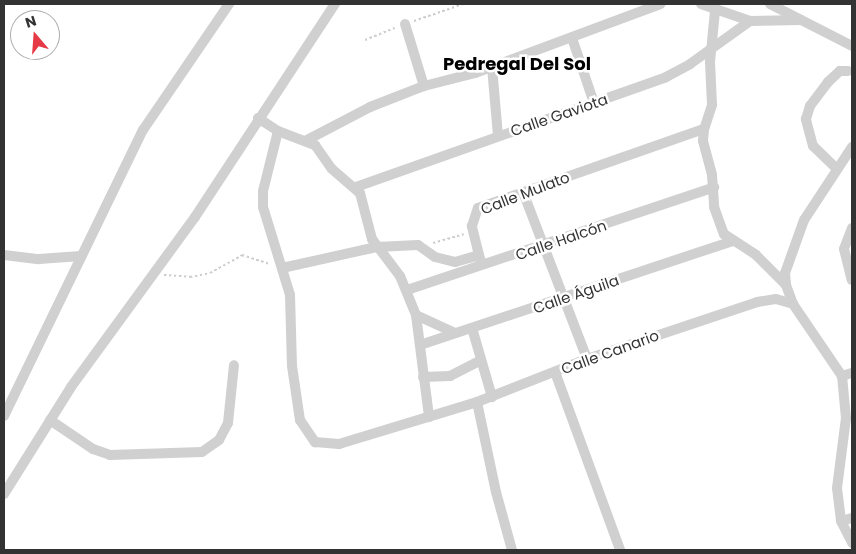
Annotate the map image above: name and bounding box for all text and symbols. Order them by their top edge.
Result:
north arrow [10,10,60,60]
text: N [23,11,39,33]
district label: Pedregal Del Sol [443,53,591,75]
street label: Calle Gaviota [508,90,610,140]
street label: Calle Mulato [478,168,572,218]
street label: Calle Halcón [513,216,609,264]
street label: Calle Águila [531,271,621,317]
street label: Calle Canario [559,326,661,378]

